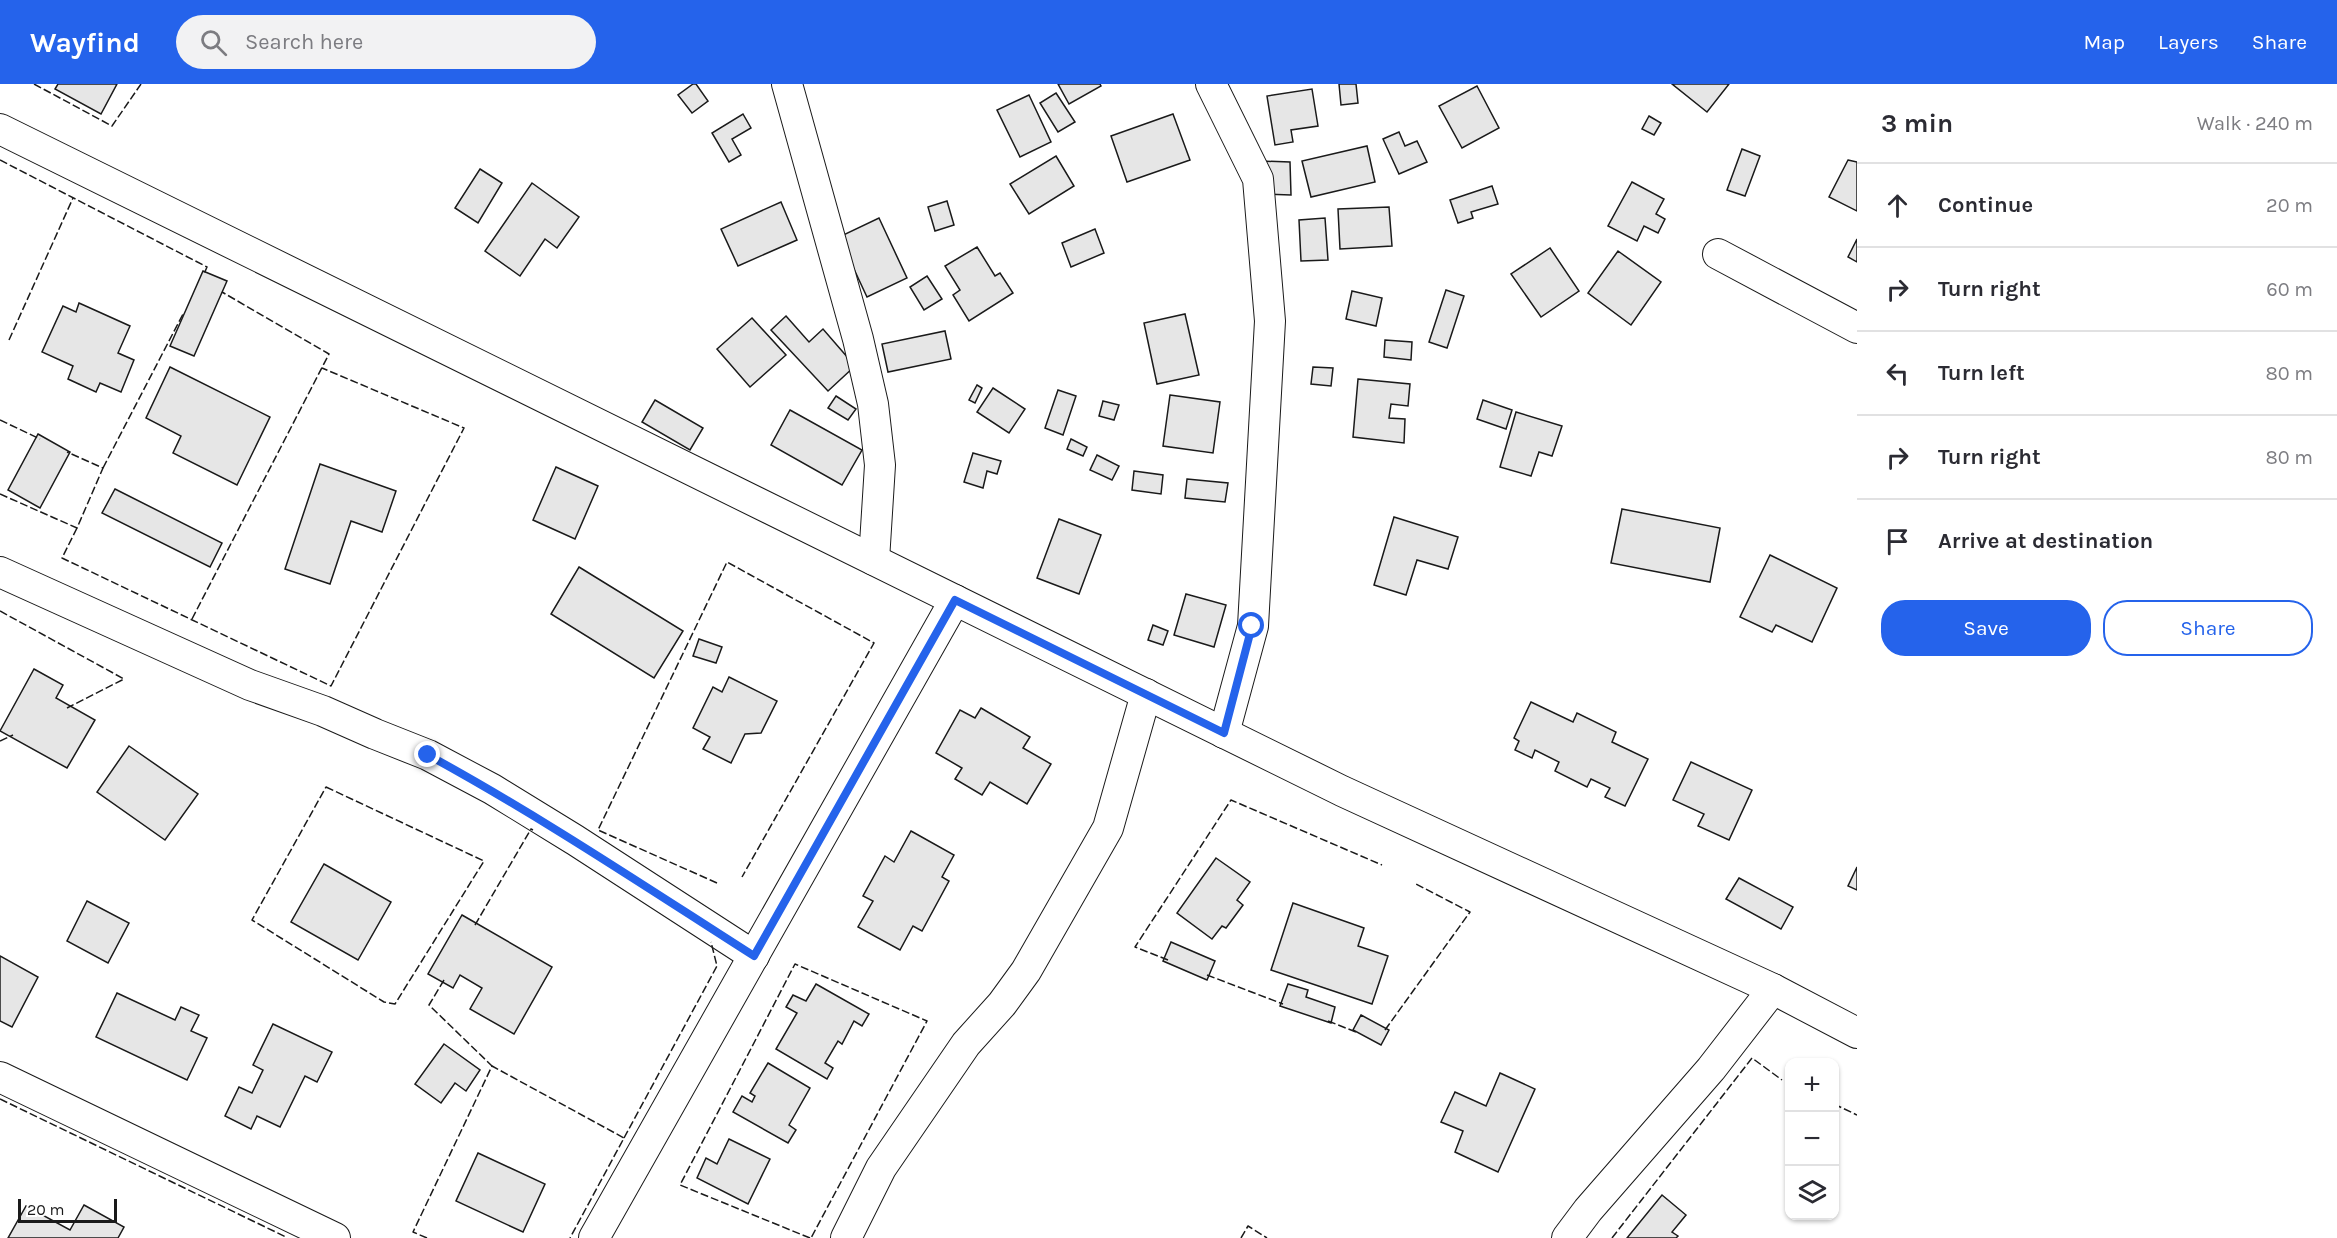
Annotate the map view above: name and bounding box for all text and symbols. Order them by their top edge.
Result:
search box [176,15,596,69]
text: Wayfind [30,26,140,59]
icon: search [197,26,230,59]
text: Search here [245,29,363,55]
text: Map [2083,30,2125,54]
text: Layers [2158,30,2219,54]
text: Share [2252,30,2307,54]
text: 3 min [1881,108,1953,139]
text: Walk · 240 m [2197,112,2313,135]
icon: ahead [1881,189,1914,222]
text: Continue [1938,192,2033,218]
text: 20 m [2266,194,2313,217]
icon: right [1881,273,1914,306]
text: Turn right [1938,276,2041,302]
text: 60 m [2266,278,2313,301]
icon: left [1881,357,1914,390]
text: Turn left [1938,360,2025,386]
text: 80 m [2265,362,2313,385]
icon: right [1881,441,1914,474]
text: Turn right [1938,444,2041,470]
text: 80 m [2265,446,2313,469]
icon: arrive [1881,525,1914,558]
text: Arrive at destination [1938,528,2153,554]
button: Save [1881,600,2091,656]
button: Share [2103,600,2313,656]
route start [1238,612,1264,638]
route end [414,741,440,767]
map controls [1785,1058,1839,1220]
button: + [1785,1058,1839,1112]
button: − [1785,1112,1839,1166]
button: layers [1785,1166,1839,1220]
scale bar [18,1196,117,1224]
text: 20 m [27,1200,65,1219]

